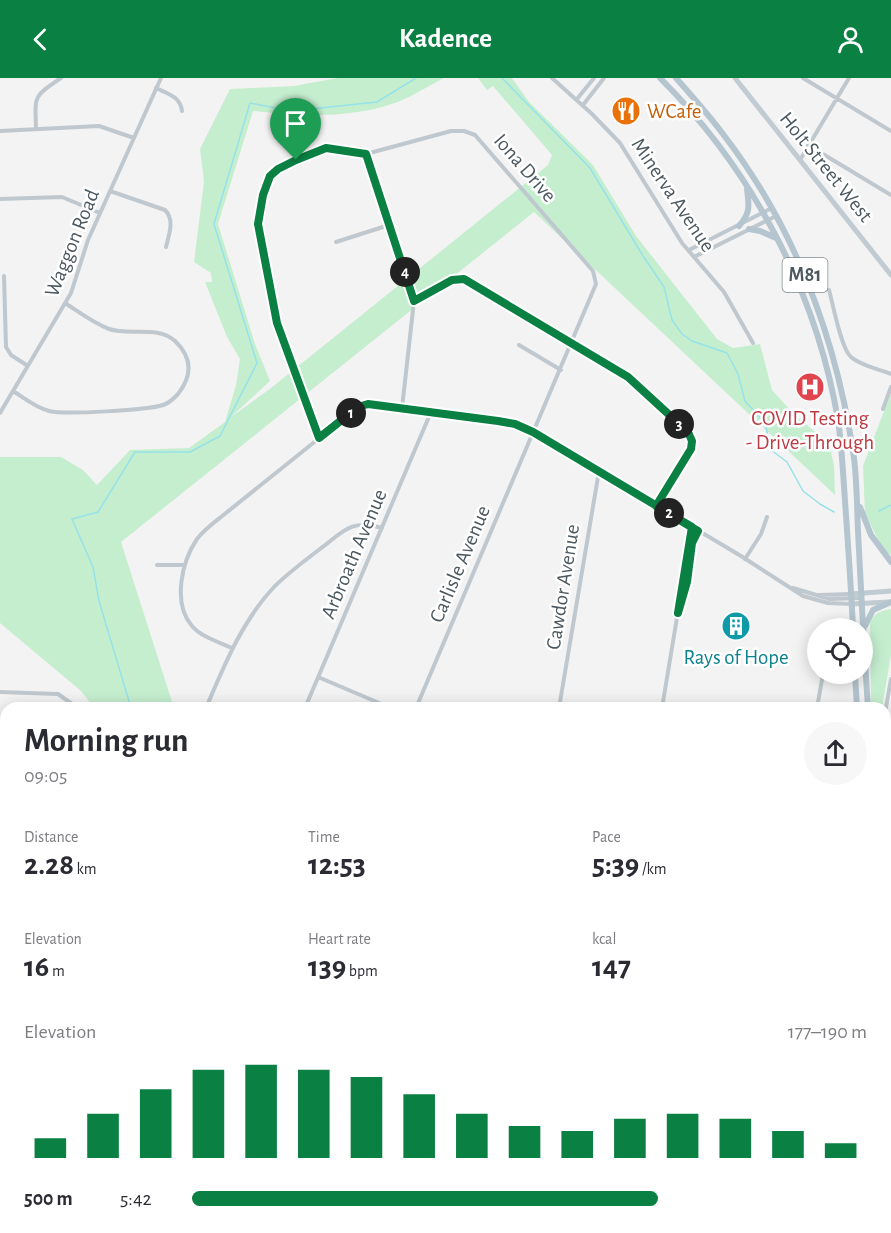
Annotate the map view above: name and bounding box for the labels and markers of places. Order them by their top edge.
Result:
restaurant icon: WCafe [610,95,642,127]
pin [270,98,321,160]
place label: WCafe [647,101,702,122]
pin: 4 [390,257,420,287]
hospital icon: COVID Testing - Drive-Through [794,371,826,403]
pin: 1 [336,398,366,428]
place label: COVID Testing - Drive-Through [746,408,874,453]
pin: 3 [664,409,694,439]
pin: 2 [654,498,684,528]
building icon: Rays of Hope [720,610,752,642]
place label: Rays of Hope [683,647,789,668]

